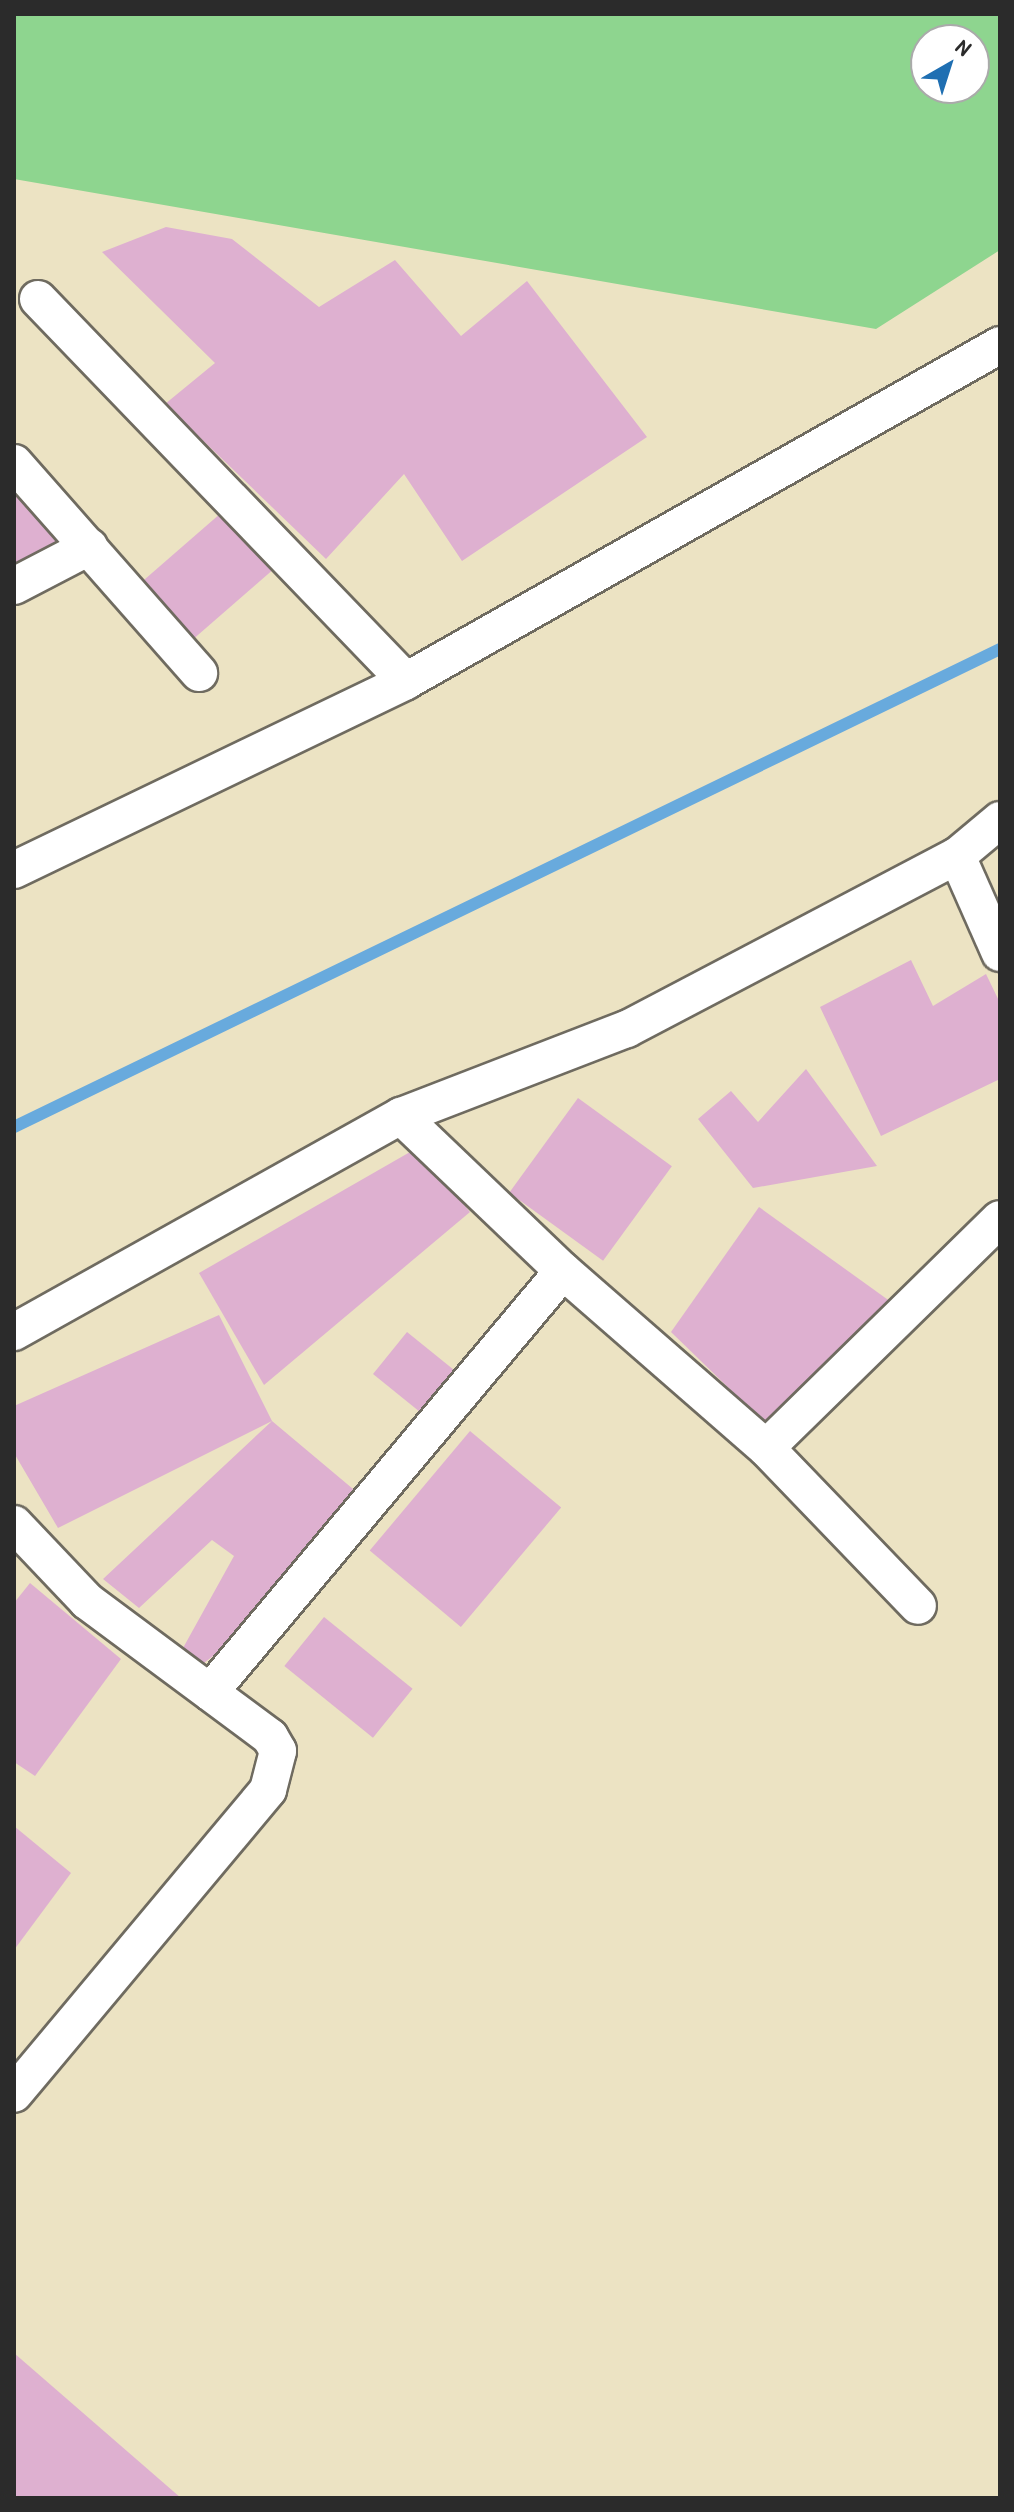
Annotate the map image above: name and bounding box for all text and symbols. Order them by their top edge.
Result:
north arrow [910,24,990,104]
text: N [950,32,978,62]

